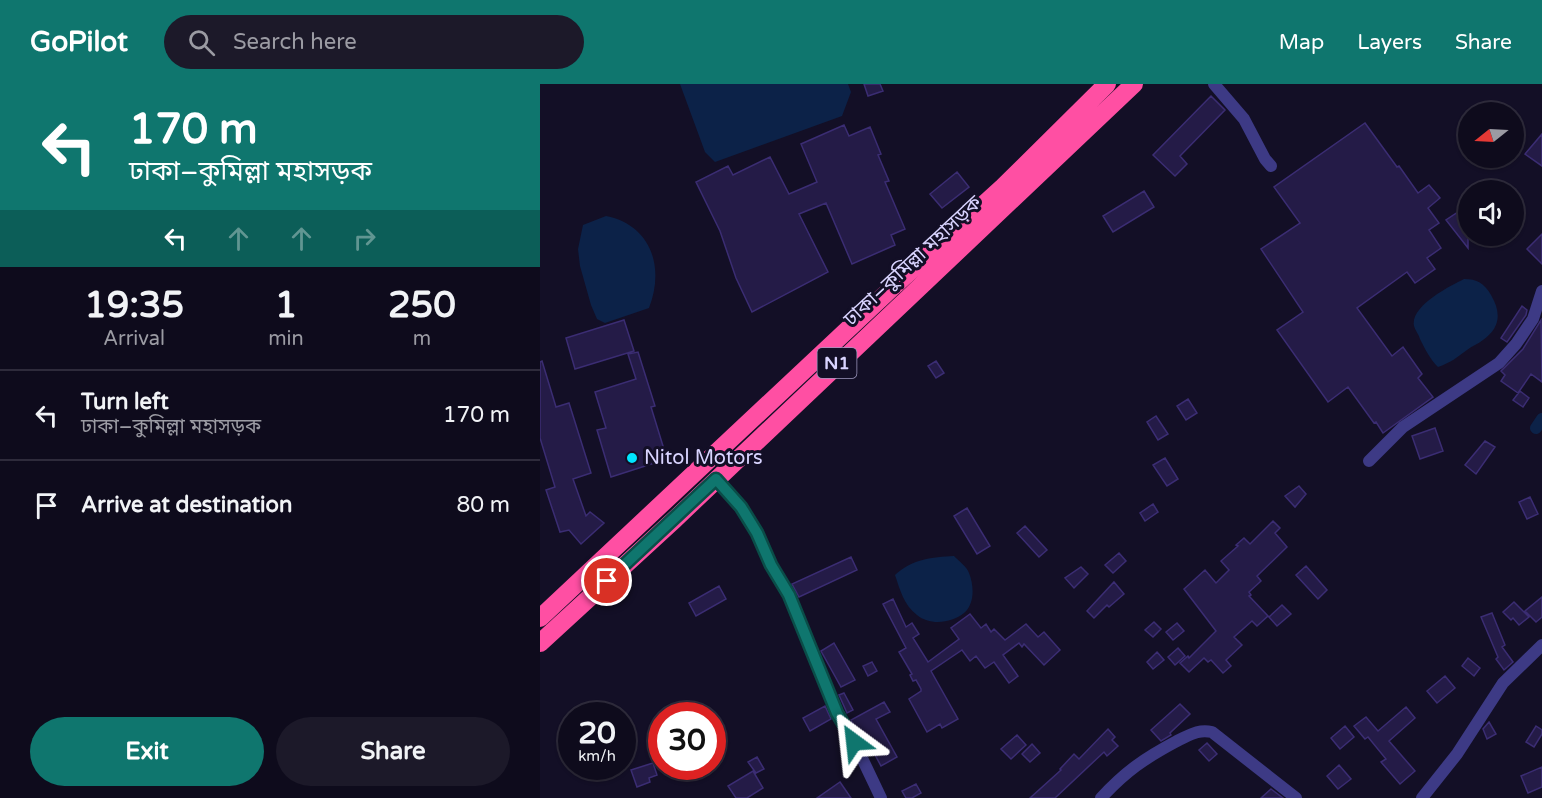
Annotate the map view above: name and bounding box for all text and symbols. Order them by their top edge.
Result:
search box [164,15,584,69]
text: GoPilot [30,25,128,59]
icon: search [185,26,218,59]
text: Search here [233,29,357,55]
text: Map [1279,30,1324,55]
text: Layers [1357,30,1422,55]
text: Share [1455,30,1512,55]
north arrow [1458,102,1524,168]
map controls [1458,102,1524,246]
text: 170 m [129,104,258,155]
icon: left [30,108,108,186]
text: ঢাকা–কুমিল্লা মহাসড়ক [129,155,372,188]
button: sound [1458,180,1524,246]
street label: ঢাকা–কুমিল্লা মহাসড়ক [838,190,988,332]
icon: left [159,222,192,255]
icon: ahead [222,222,255,255]
icon: ahead [285,222,318,255]
icon: right [348,222,381,255]
text: 19:35 [84,284,184,327]
text: 1 [275,284,297,327]
text: 250 [388,284,456,327]
text: Arrival [103,327,165,351]
text: min [268,327,304,351]
text: m [413,327,431,351]
road number: N1 [818,348,856,378]
text: Turn left [81,389,169,415]
icon: left [30,399,63,432]
text: 170 m [443,402,510,428]
text: ঢাকা–কুমিল্লা মহাসড়ক [81,415,261,439]
place label: Nitol Motors [644,446,763,470]
marker: Nitol Motors [625,451,639,465]
icon: arrive [30,489,63,522]
text: Arrive at destination [81,492,292,518]
text: 80 m [456,492,510,518]
pin [581,555,632,606]
icon: arrive [590,564,623,597]
speed limit sign: 30 [648,702,726,780]
position arrow [822,710,886,774]
text: 20 [578,715,616,752]
button: Exit [30,717,264,786]
button: Share [276,717,510,786]
text: km/h [578,747,616,765]

